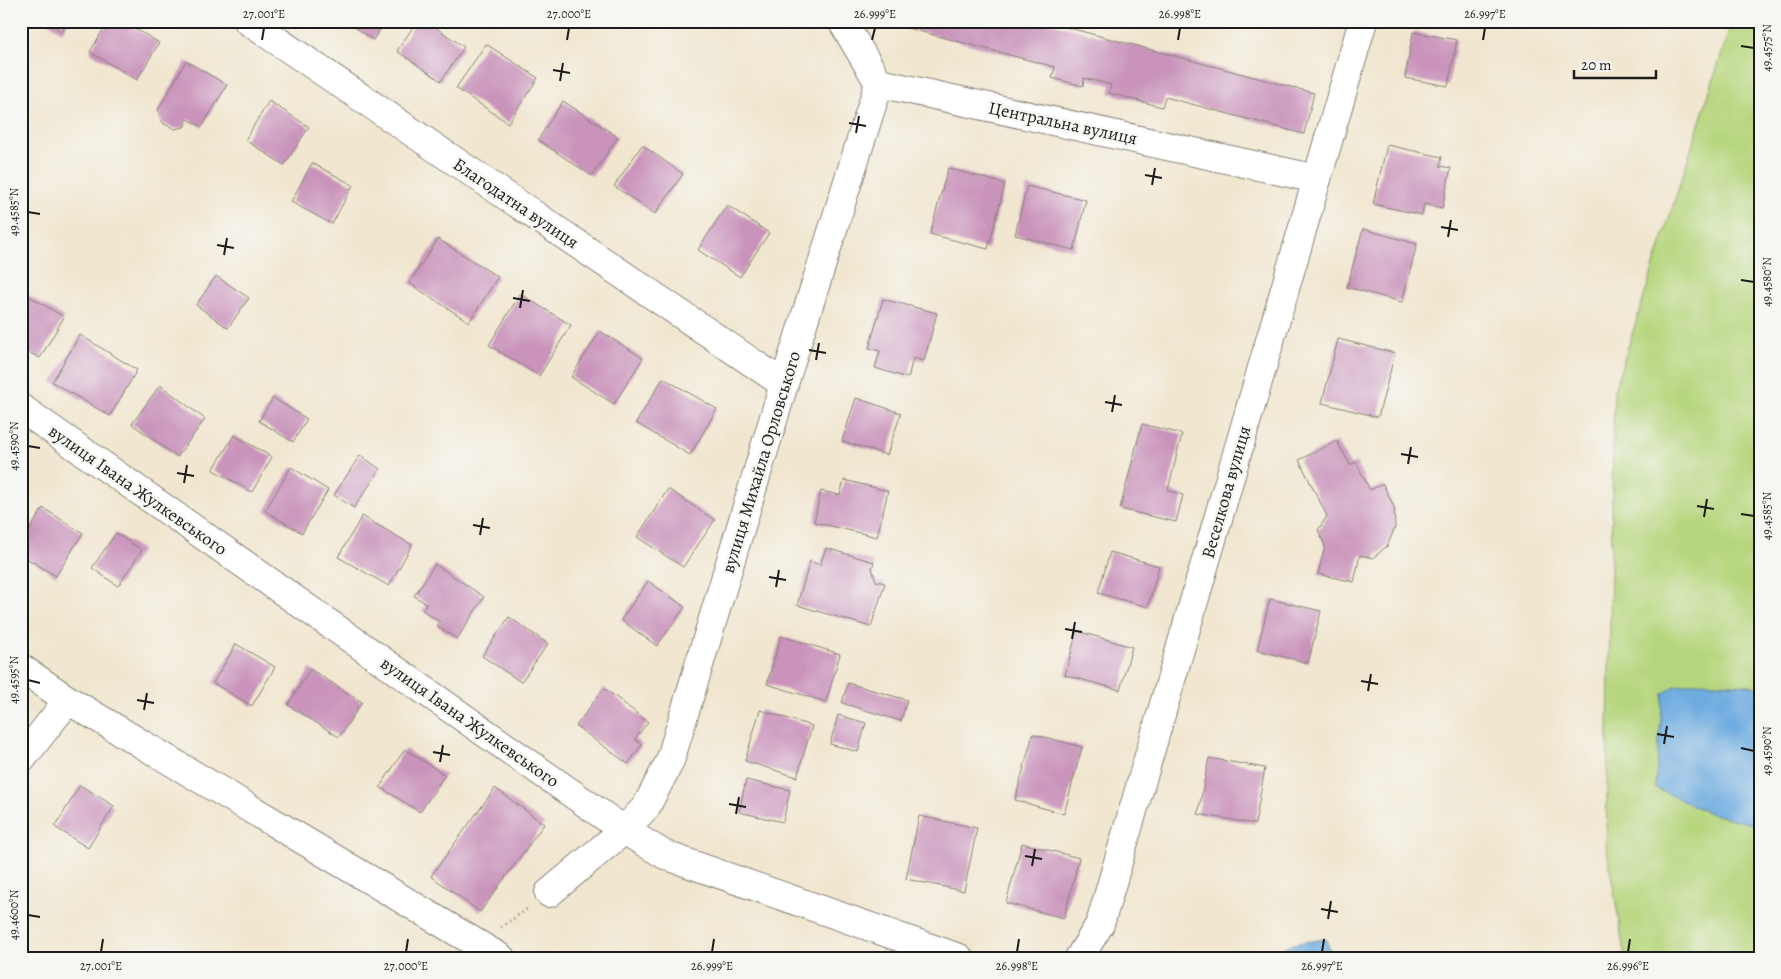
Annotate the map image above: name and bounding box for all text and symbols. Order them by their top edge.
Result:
text: 27.001°E [243,6,285,22]
text: 27.000°E [547,6,591,22]
text: 26.999°E [854,6,896,22]
text: 26.998°E [1159,6,1201,22]
text: 26.997°E [1464,6,1506,22]
text: 49.4575°N [1759,24,1775,72]
scale bar [1574,48,1656,80]
text: 20 m [1581,55,1612,75]
street label: Центральна вулиця [987,96,1139,150]
street label: Благодатна вулиця [448,152,584,254]
text: 49.4585°N [6,187,22,236]
text: 49.4580°N [1759,257,1775,307]
street label: вулиця Михайла Орловського [716,348,806,576]
street label: вулиця Івана Жулкевського [44,419,232,561]
text: 49.4590°N [6,421,22,471]
street label: Веселкова вулиця [1196,423,1256,561]
text: 49.4585°N [1759,491,1775,540]
street label: вулиця Івана Жулкевського [376,651,564,793]
text: 49.4595°N [6,656,22,704]
text: 49.4590°N [1759,726,1775,776]
text: 49.4600°N [6,889,22,940]
text: 27.001°E [80,958,122,974]
text: 27.000°E [384,958,428,974]
text: 26.999°E [691,958,733,974]
text: 26.998°E [996,958,1038,974]
text: 26.997°E [1301,958,1343,974]
text: 26.996°E [1607,958,1649,974]

